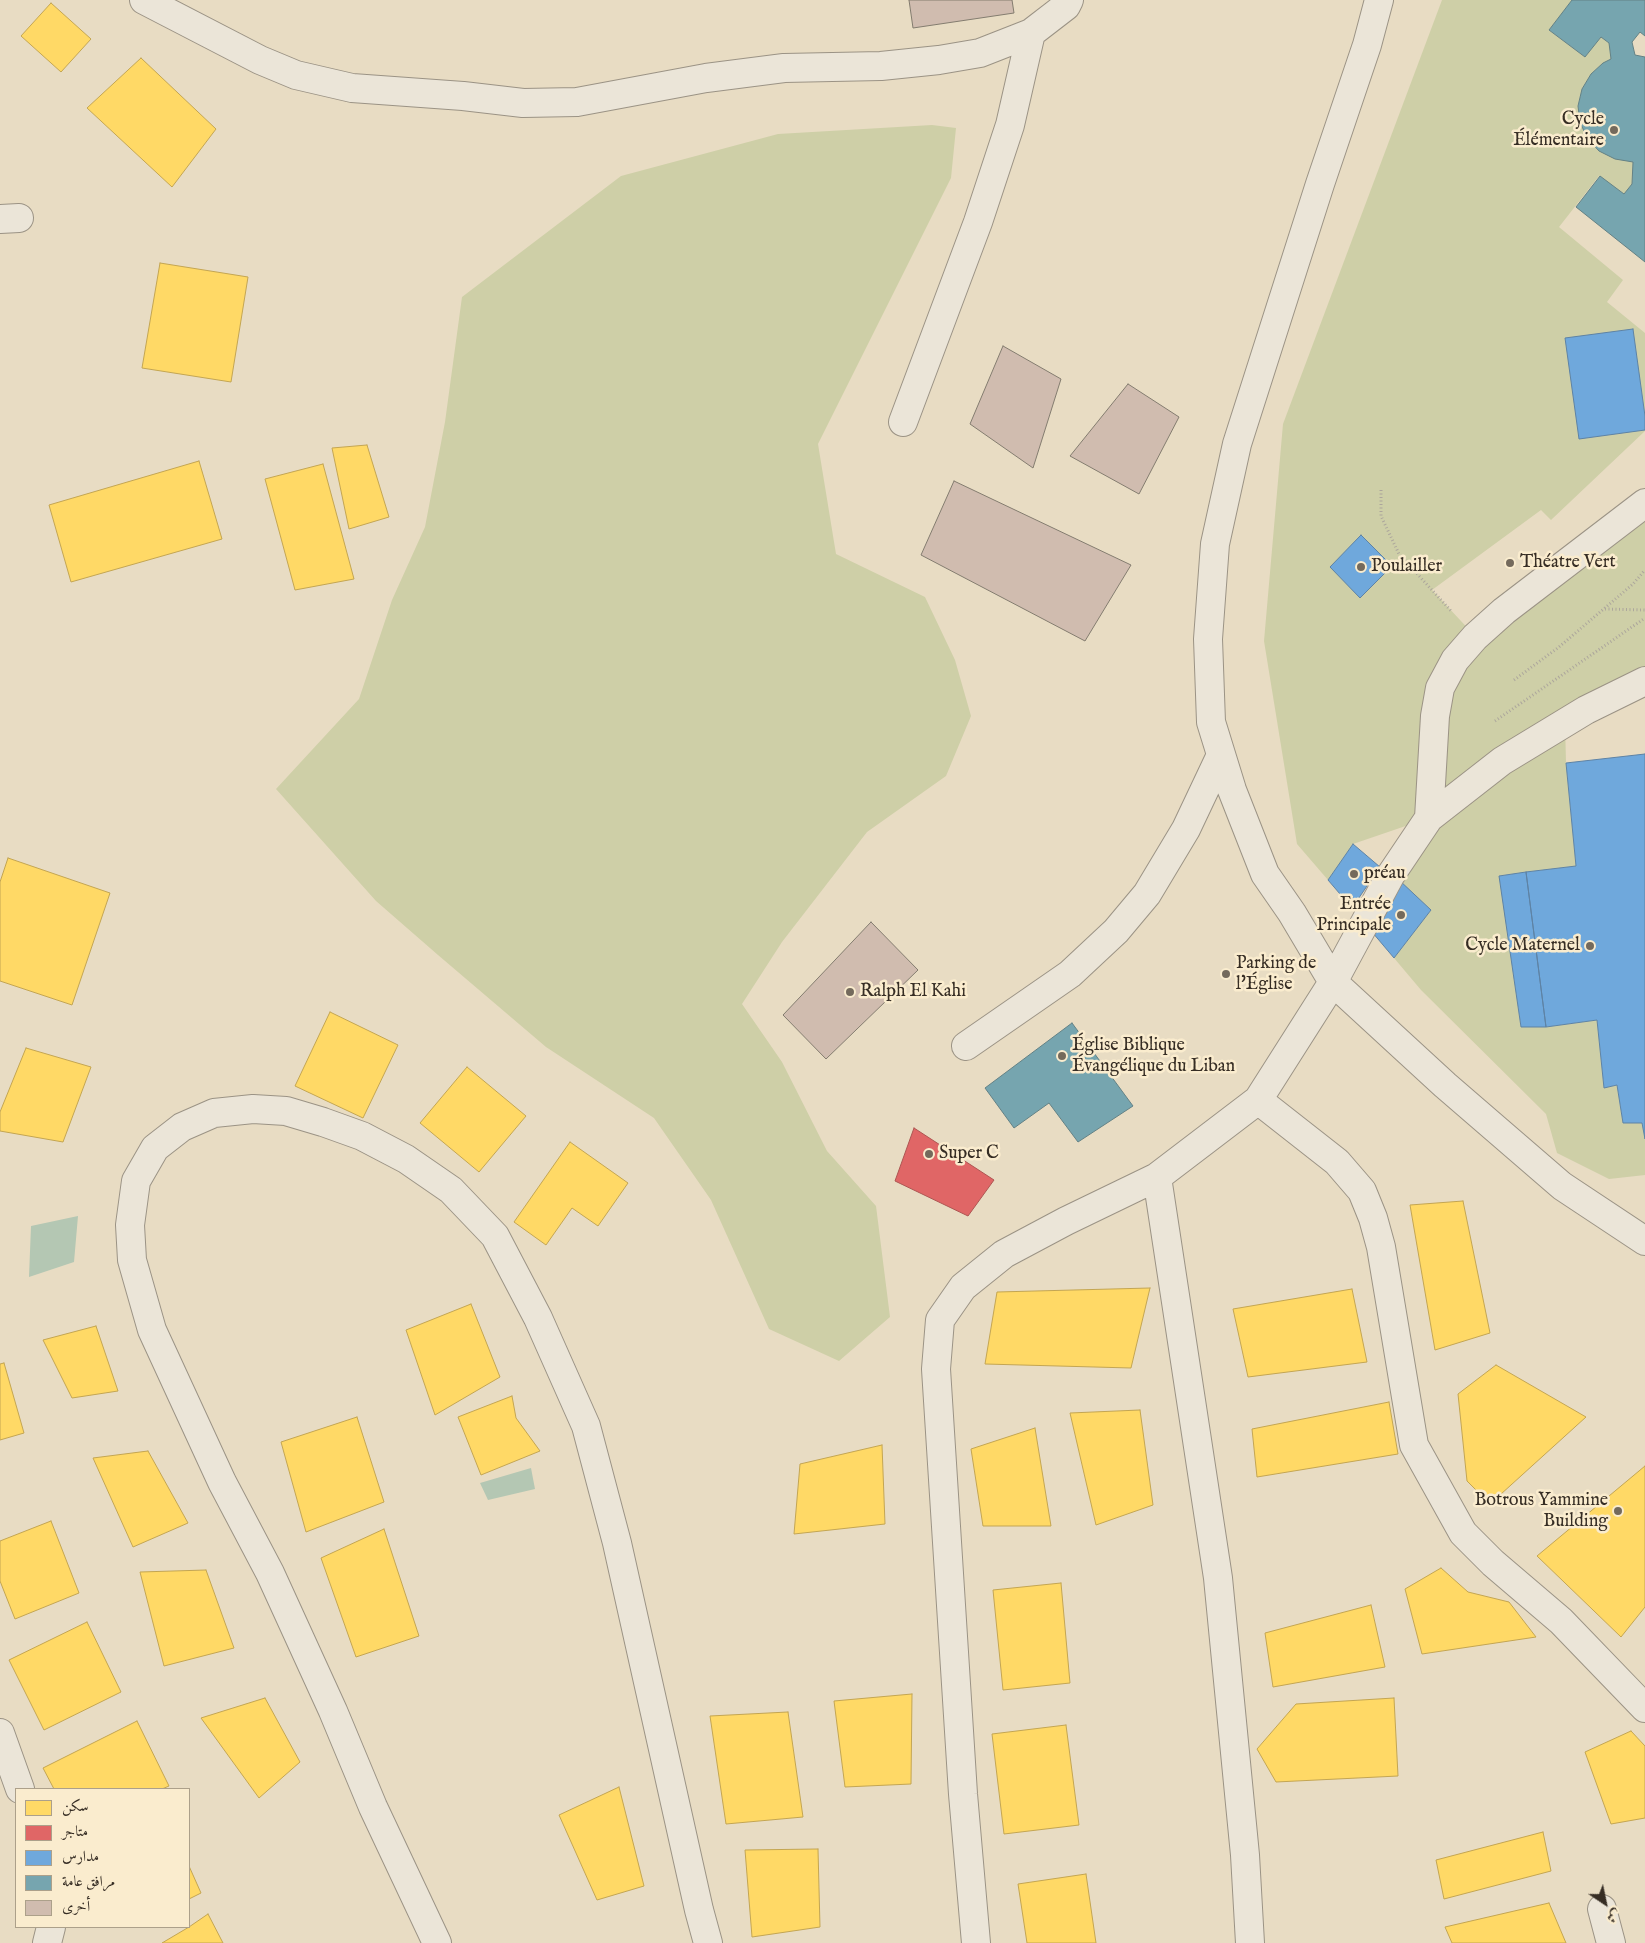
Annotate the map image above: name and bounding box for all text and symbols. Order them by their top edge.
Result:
place label: Cycle Élémentaire [1513,109,1604,152]
marker: Cycle Élémentaire [1608,124,1620,136]
place label: Théatre Vert [1520,552,1616,574]
place label: Poulailler [1371,556,1442,578]
marker: Théatre Vert [1504,557,1516,569]
marker: Poulailler [1355,561,1367,573]
place label: préau [1364,863,1406,885]
marker: préau [1348,868,1360,880]
place label: Entrée Principale [1316,894,1391,936]
marker: Entrée Principale [1395,909,1407,921]
place label: Cycle Maternel [1465,935,1580,957]
marker: Cycle Maternel [1584,940,1596,952]
place label: Parking de l'Église [1236,953,1316,996]
marker: Parking de l'Église [1220,968,1232,980]
place label: Ralph El Kahi [860,981,966,1003]
marker: Ralph El Kahi [844,986,856,998]
place label: Église Biblique Évangélique du Liban [1072,1035,1235,1078]
marker: Église Biblique Évangélique du Liban [1056,1050,1068,1062]
place label: Super C [939,1143,999,1165]
marker: Super C [923,1148,935,1160]
place label: Botrous Yammine Building [1474,1490,1608,1532]
marker: Botrous Yammine Building [1612,1505,1624,1517]
legend [15,1788,190,1928]
text: سكن [62,1797,89,1816]
text: متاجر [62,1822,88,1841]
text: مدارس [62,1847,99,1866]
text: مرافق عامة [62,1872,115,1891]
north arrow [1580,1878,1630,1928]
text: أخرى [62,1897,90,1916]
text: ش [1603,1904,1624,1927]

